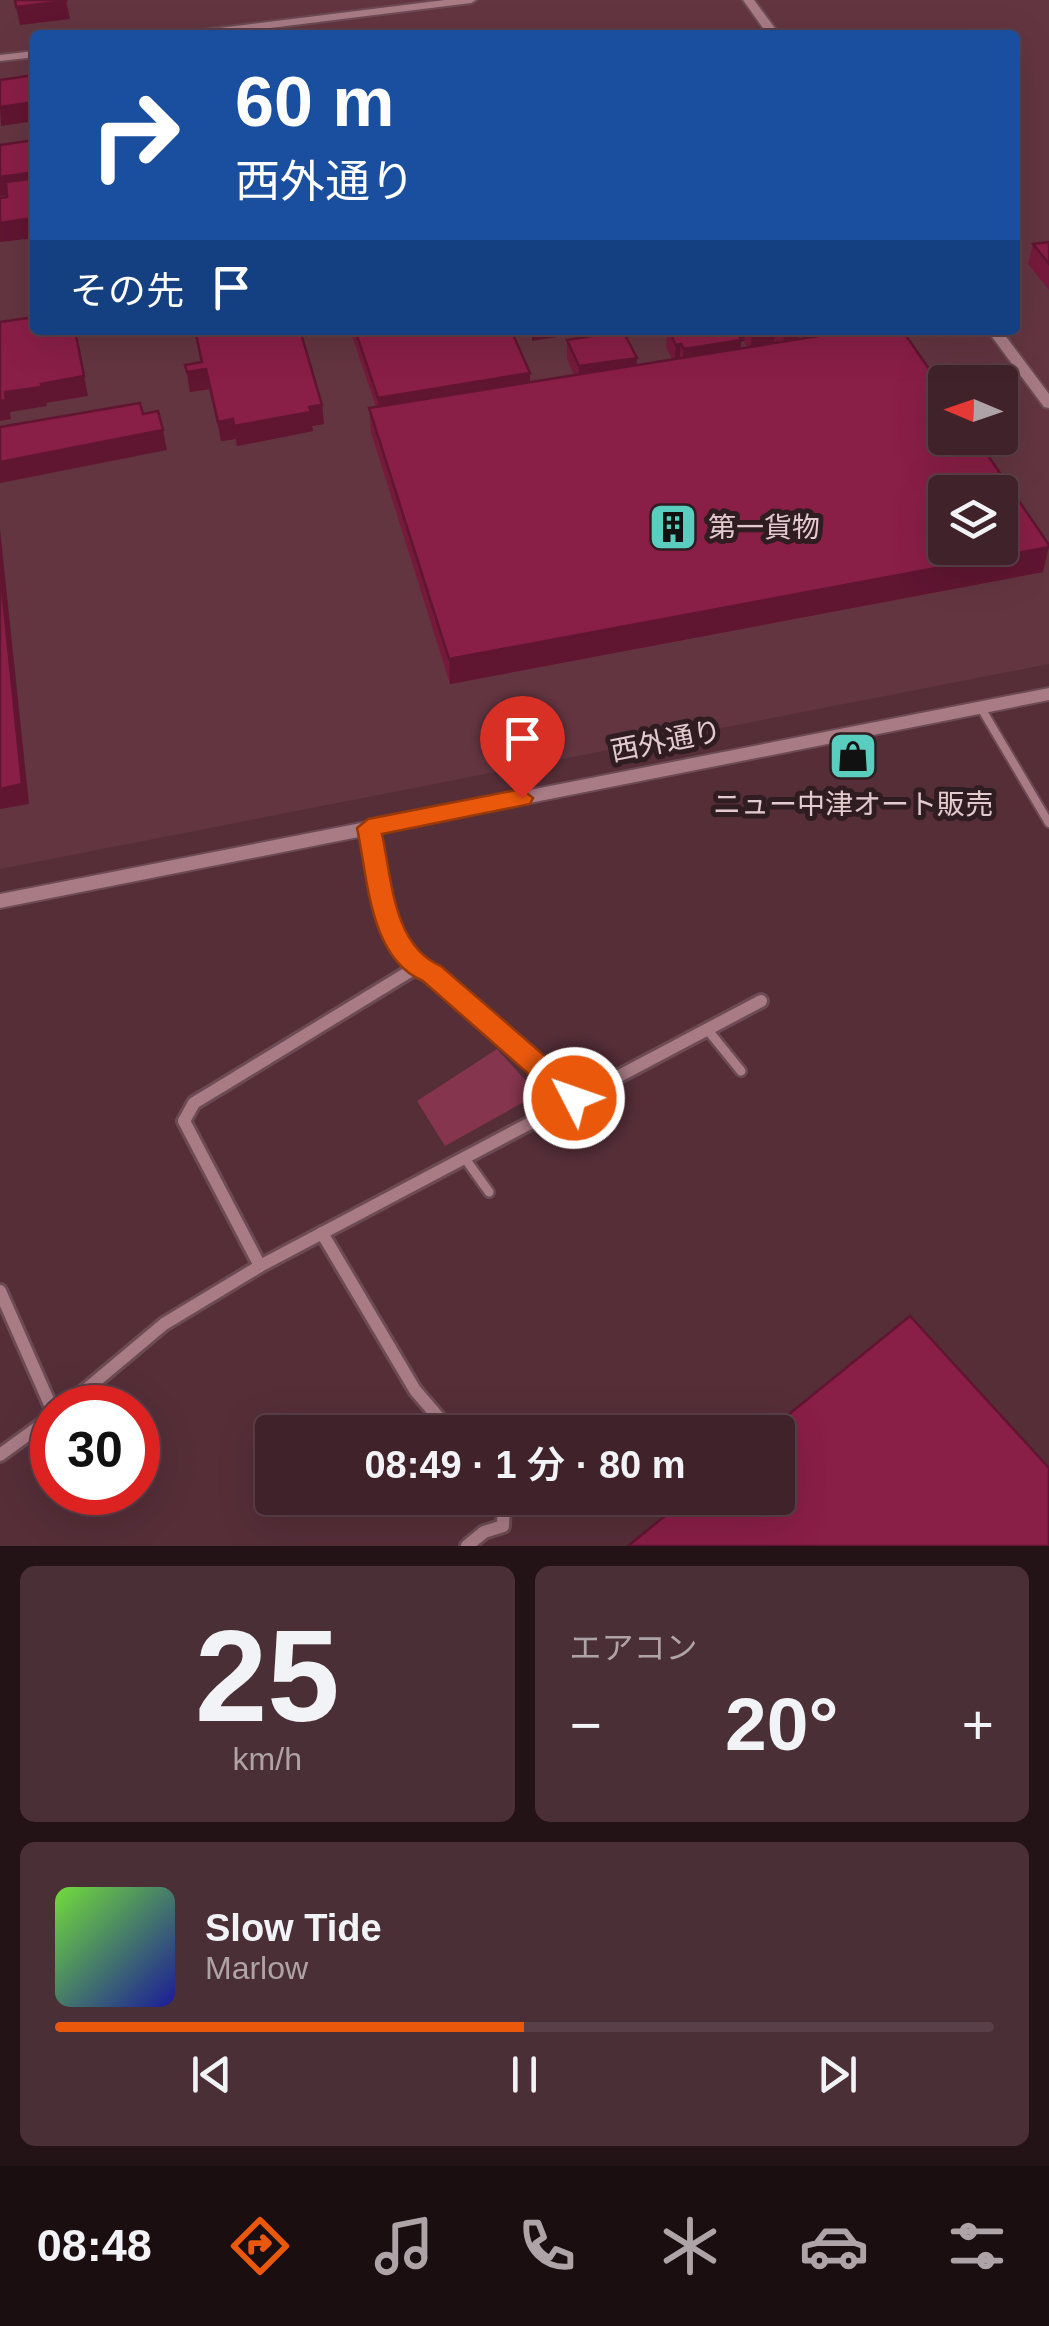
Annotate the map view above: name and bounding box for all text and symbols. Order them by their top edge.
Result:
text: 60 m [235,63,395,141]
icon: right [70,70,200,200]
text: 西外通り [235,156,415,207]
icon: arrive [204,260,259,315]
text: その先 [70,270,184,312]
north arrow [928,365,1018,455]
map controls [928,365,1018,565]
button: layers [928,475,1018,565]
building icon: 第一貨物 [647,501,699,553]
place label: 第一貨物 [708,512,820,543]
pin [480,696,565,799]
icon: arrive [495,711,550,766]
street label: 西外通り [608,715,724,767]
shop icon: ニュー中津オート販売 [827,730,879,782]
place label: ニュー中津オート販売 [713,789,993,820]
position arrow [522,1046,626,1150]
speed limit sign: 30 [30,1385,160,1515]
text: 08:49 · 1 分 · 80 m [364,1444,686,1486]
text: 25 [195,1603,340,1749]
text: エアコン [570,1630,698,1666]
text: 20° [725,1682,838,1766]
text: − [570,1694,602,1756]
text: + [962,1694,994,1756]
text: km/h [233,1741,302,1777]
text: Slow Tide [205,1907,382,1949]
text: Marlow [205,1950,308,1986]
icon: previous [184,2047,239,2102]
icon: pause [497,2047,552,2102]
icon: next [810,2047,865,2102]
icon: directions [225,2211,295,2281]
icon: music [369,2211,439,2281]
icon: phone [512,2211,582,2281]
icon: climate [655,2211,725,2281]
icon: car [799,2211,869,2281]
icon: filters [942,2211,1012,2281]
text: 08:48 [37,2220,152,2271]

